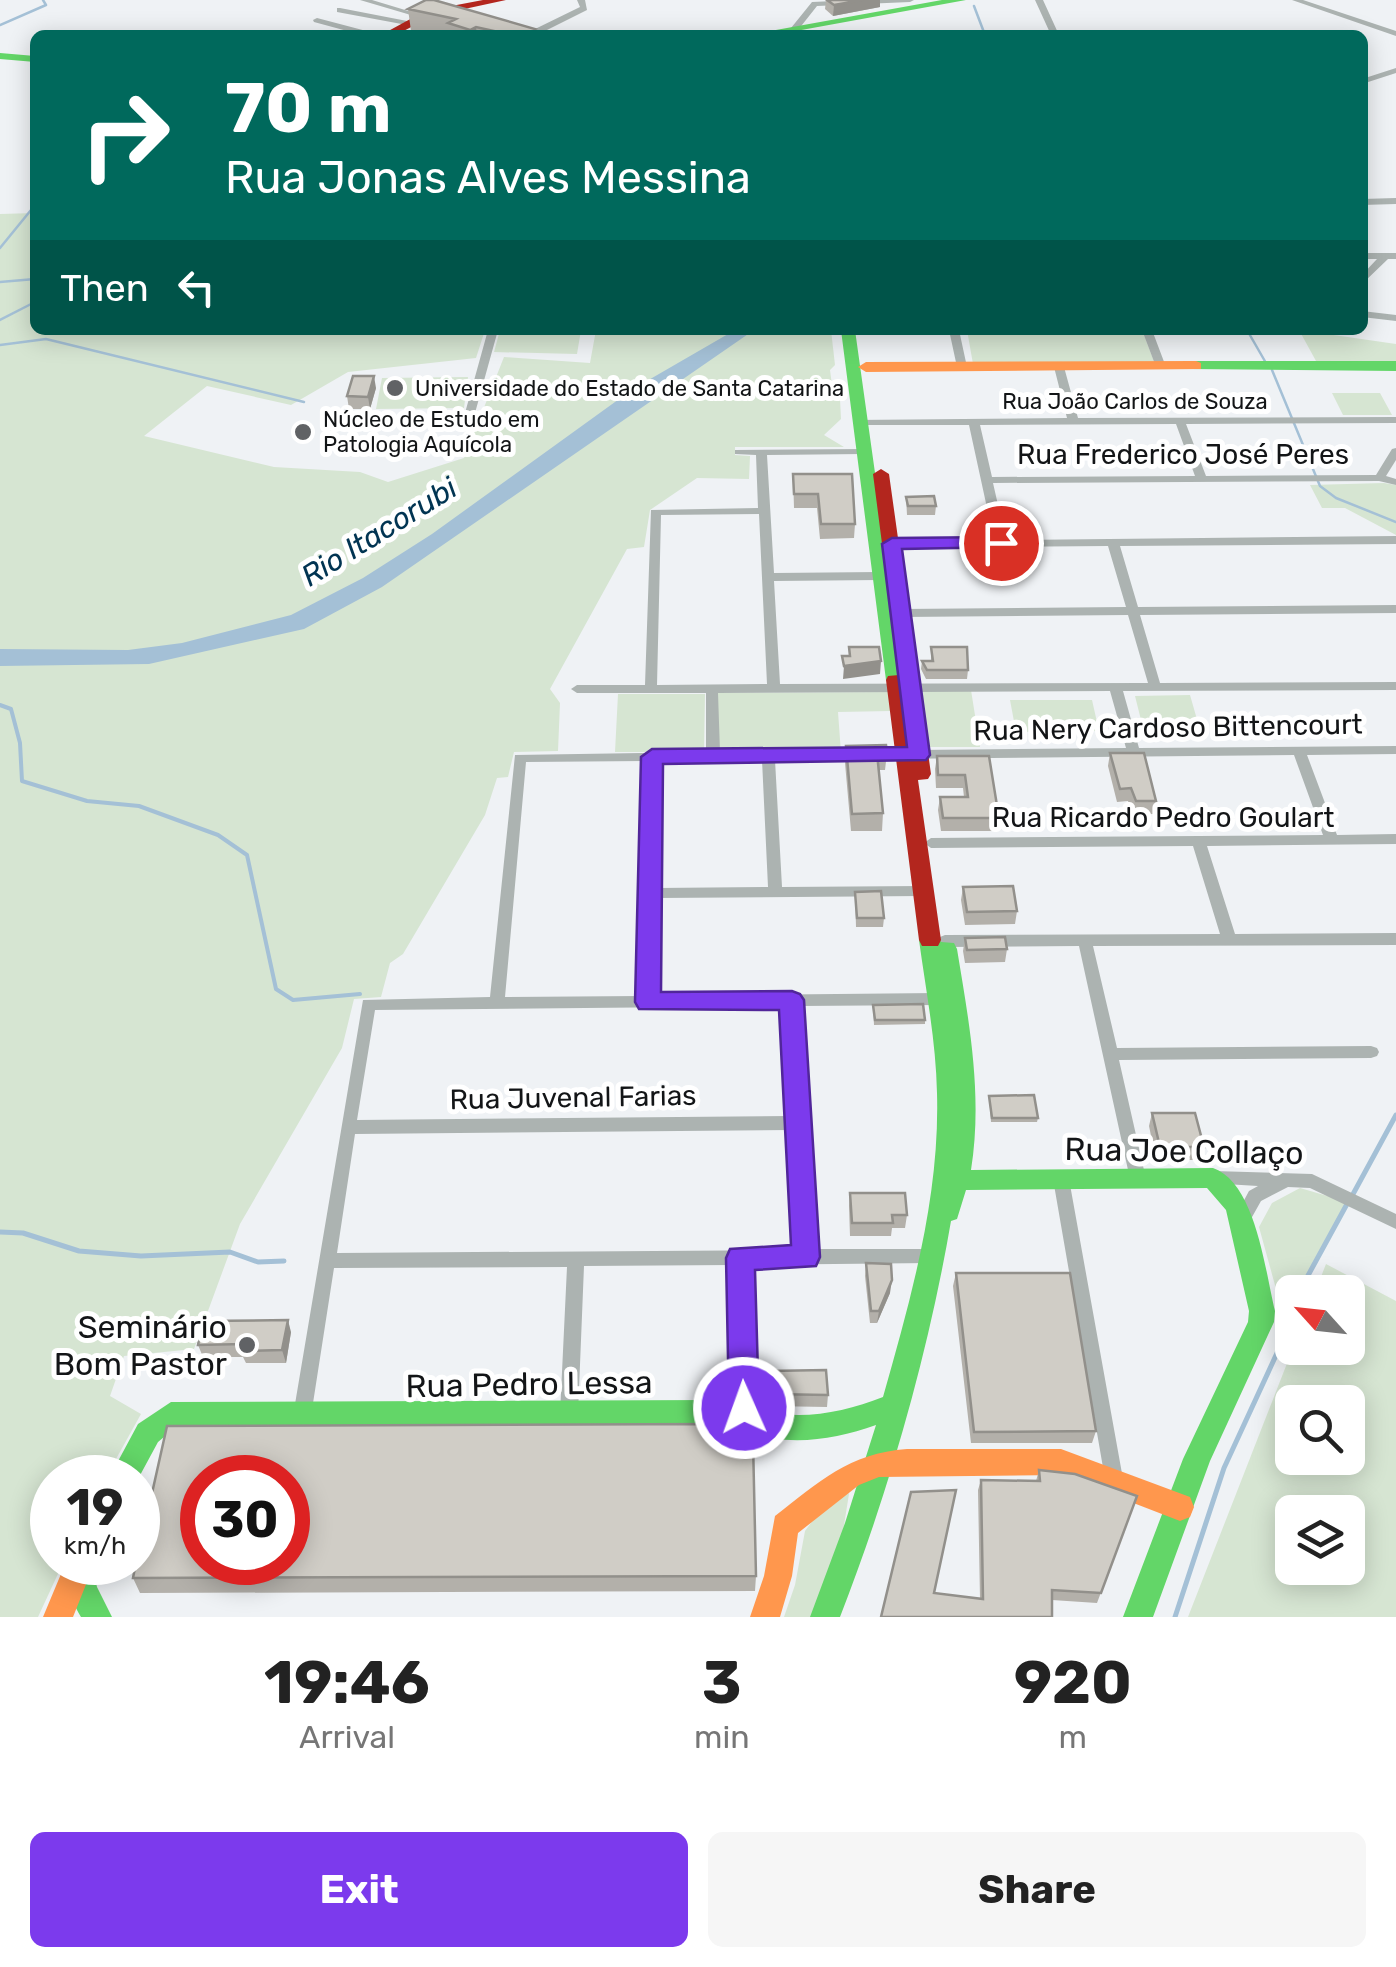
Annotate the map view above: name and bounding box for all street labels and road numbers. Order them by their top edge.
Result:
street label: Rua João Carlos de Souza [1002,388,1268,415]
street label: Rua Frederico José Peres [1017,438,1349,471]
street label: Rua Nery Cardoso Bittencourt [973,708,1363,747]
street label: Rua Ricardo Pedro Goulart [992,801,1334,834]
street label: Rua Juvenal Farias [449,1079,697,1116]
street label: Rua Joe Collaço [1064,1130,1304,1172]
street label: Rua Pedro Lessa [405,1363,653,1405]

